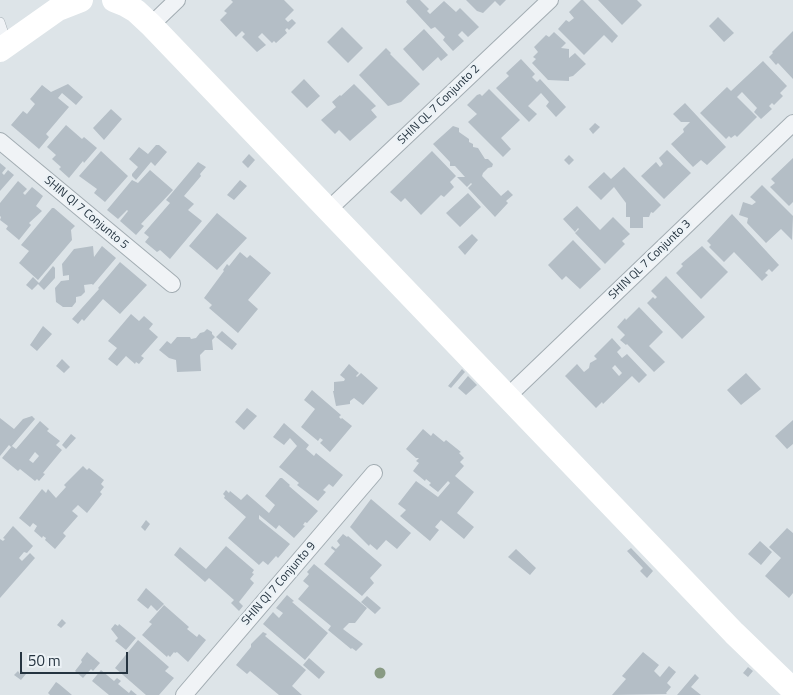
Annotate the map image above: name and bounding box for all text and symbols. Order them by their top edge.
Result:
street label: SHIN QL 7 Conjunto 2 [395,62,483,148]
street label: SHIN QI 7 Conjunto 5 [41,174,131,252]
street label: SHIN QL 7 Conjunto 3 [606,217,694,303]
street label: SHIN QI 7 Conjunto 9 [239,539,319,629]
scale bar [22,642,130,674]
text: 50 m [28,649,61,672]

